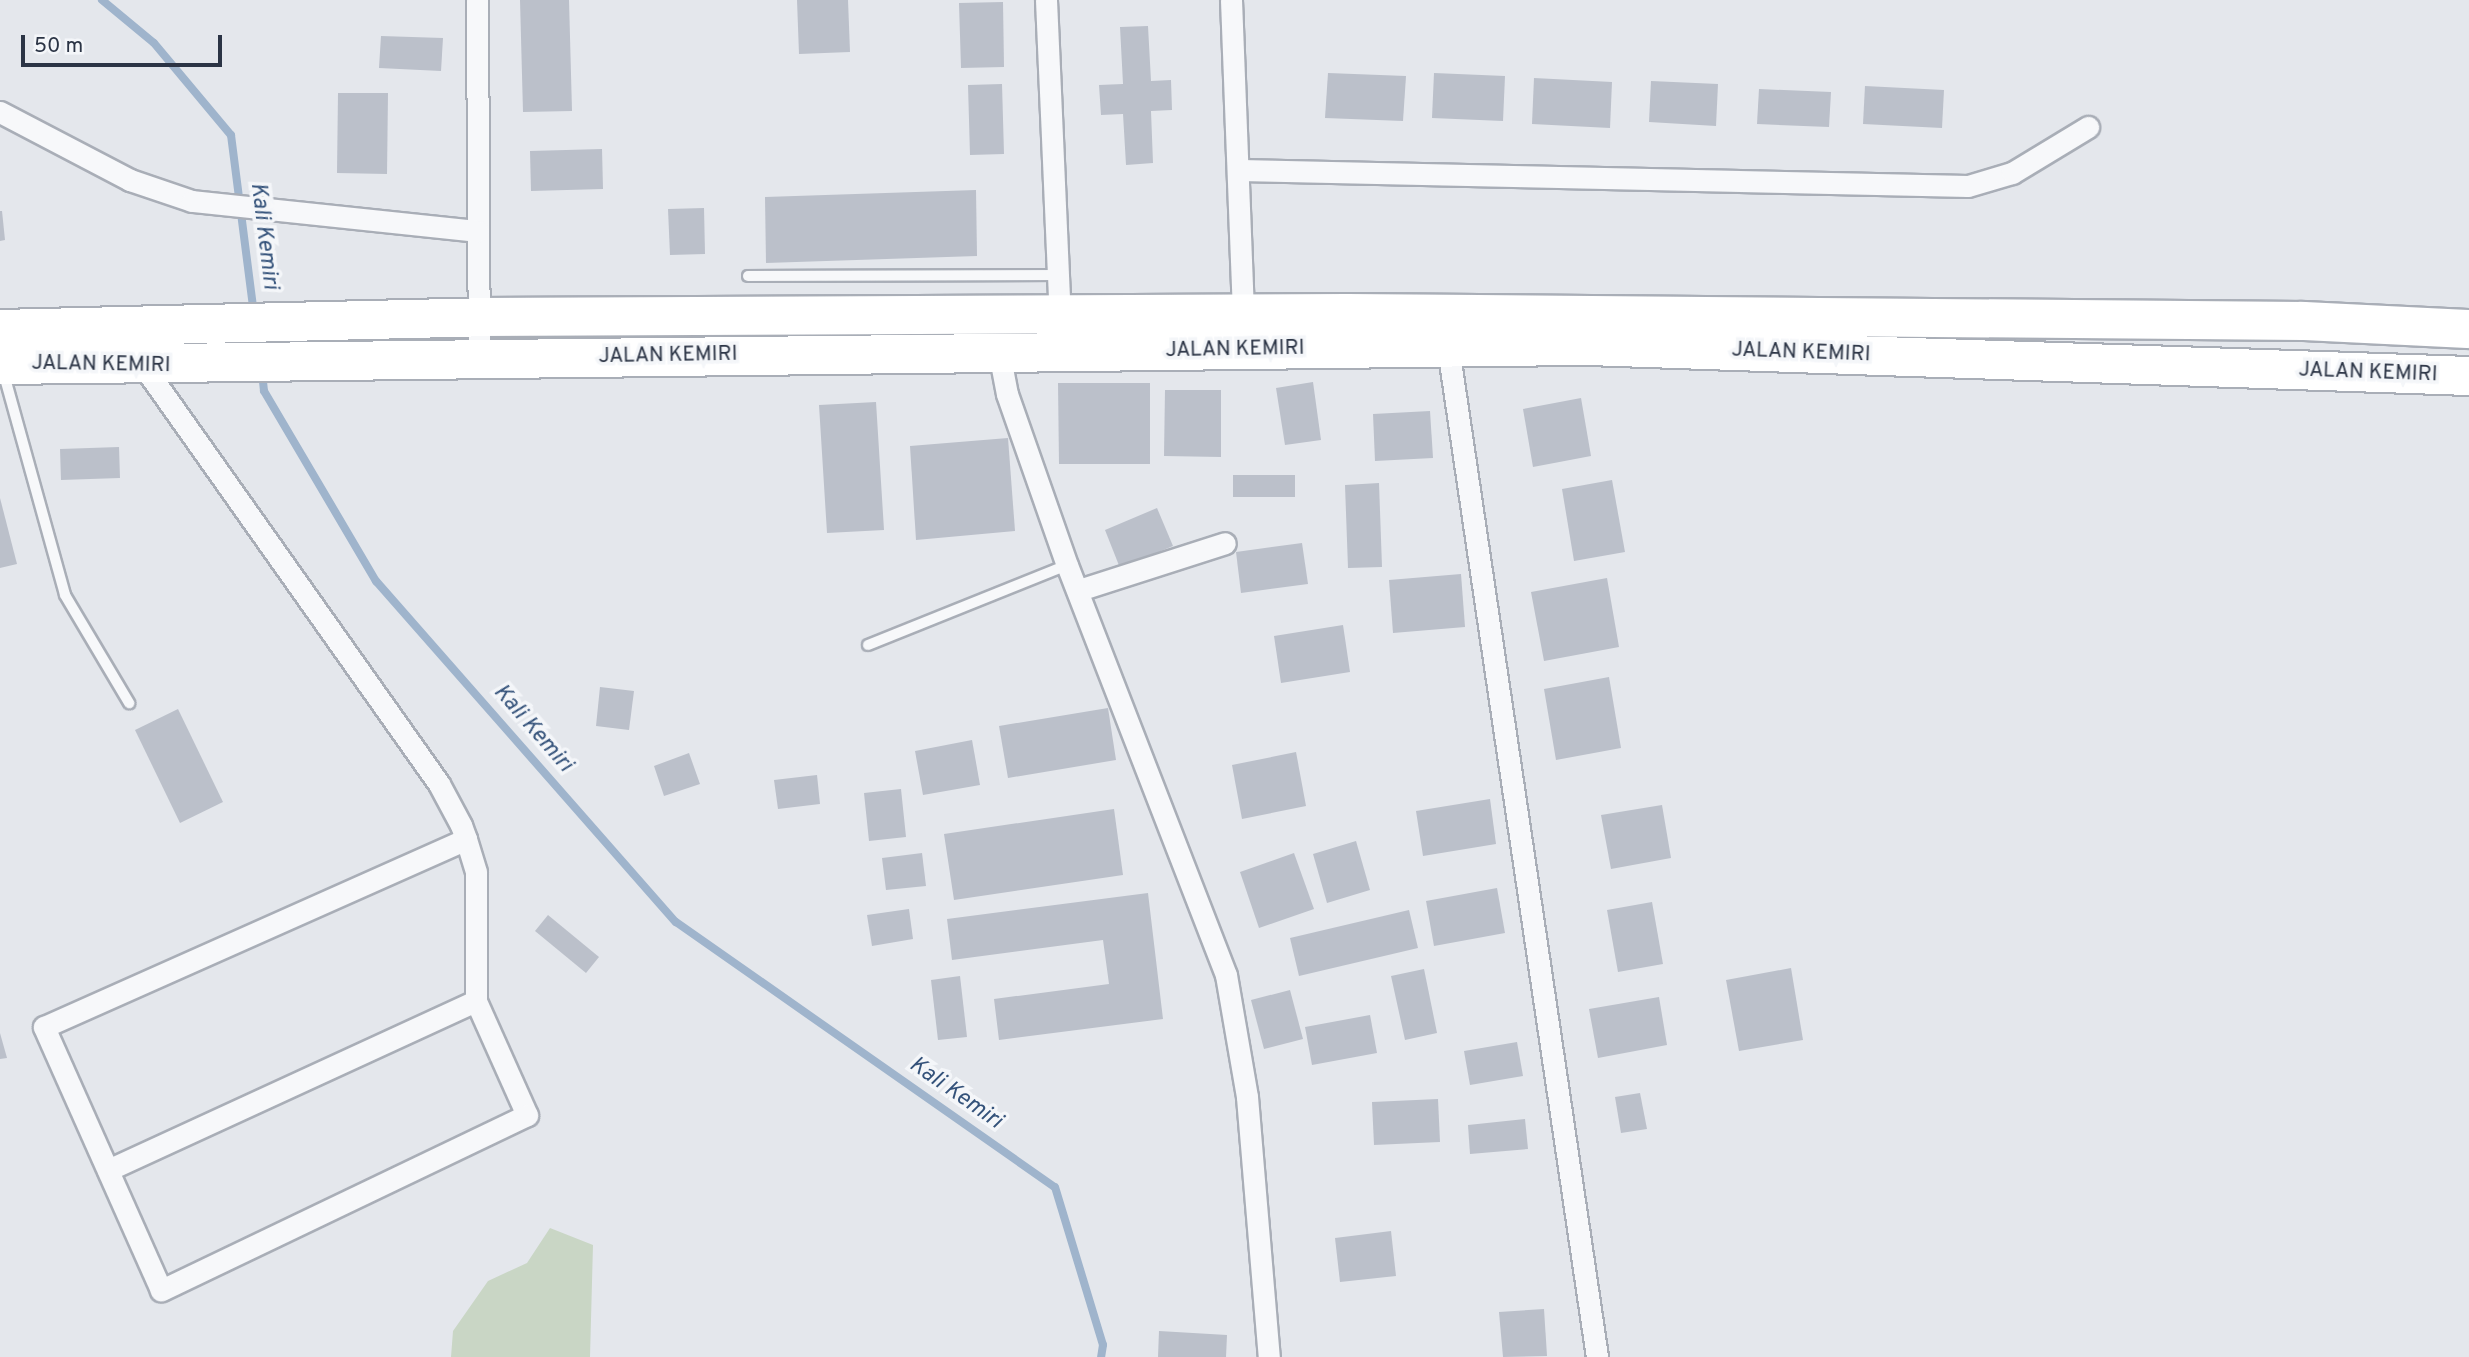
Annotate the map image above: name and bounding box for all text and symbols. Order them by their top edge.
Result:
scale bar [24,21,226,65]
text: 50 m [34,33,83,60]
water label: Kali Kemiri [243,181,283,291]
street label: JALAN KEMIRI [1165,336,1305,364]
street label: JALAN KEMIRI [1731,338,1871,368]
street label: JALAN KEMIRI [598,342,738,370]
street label: JALAN KEMIRI [31,351,171,379]
street label: JALAN KEMIRI [2298,358,2438,388]
water label: Kali Kemiri [486,679,578,779]
water label: Kali Kemiri [903,1052,1007,1136]

